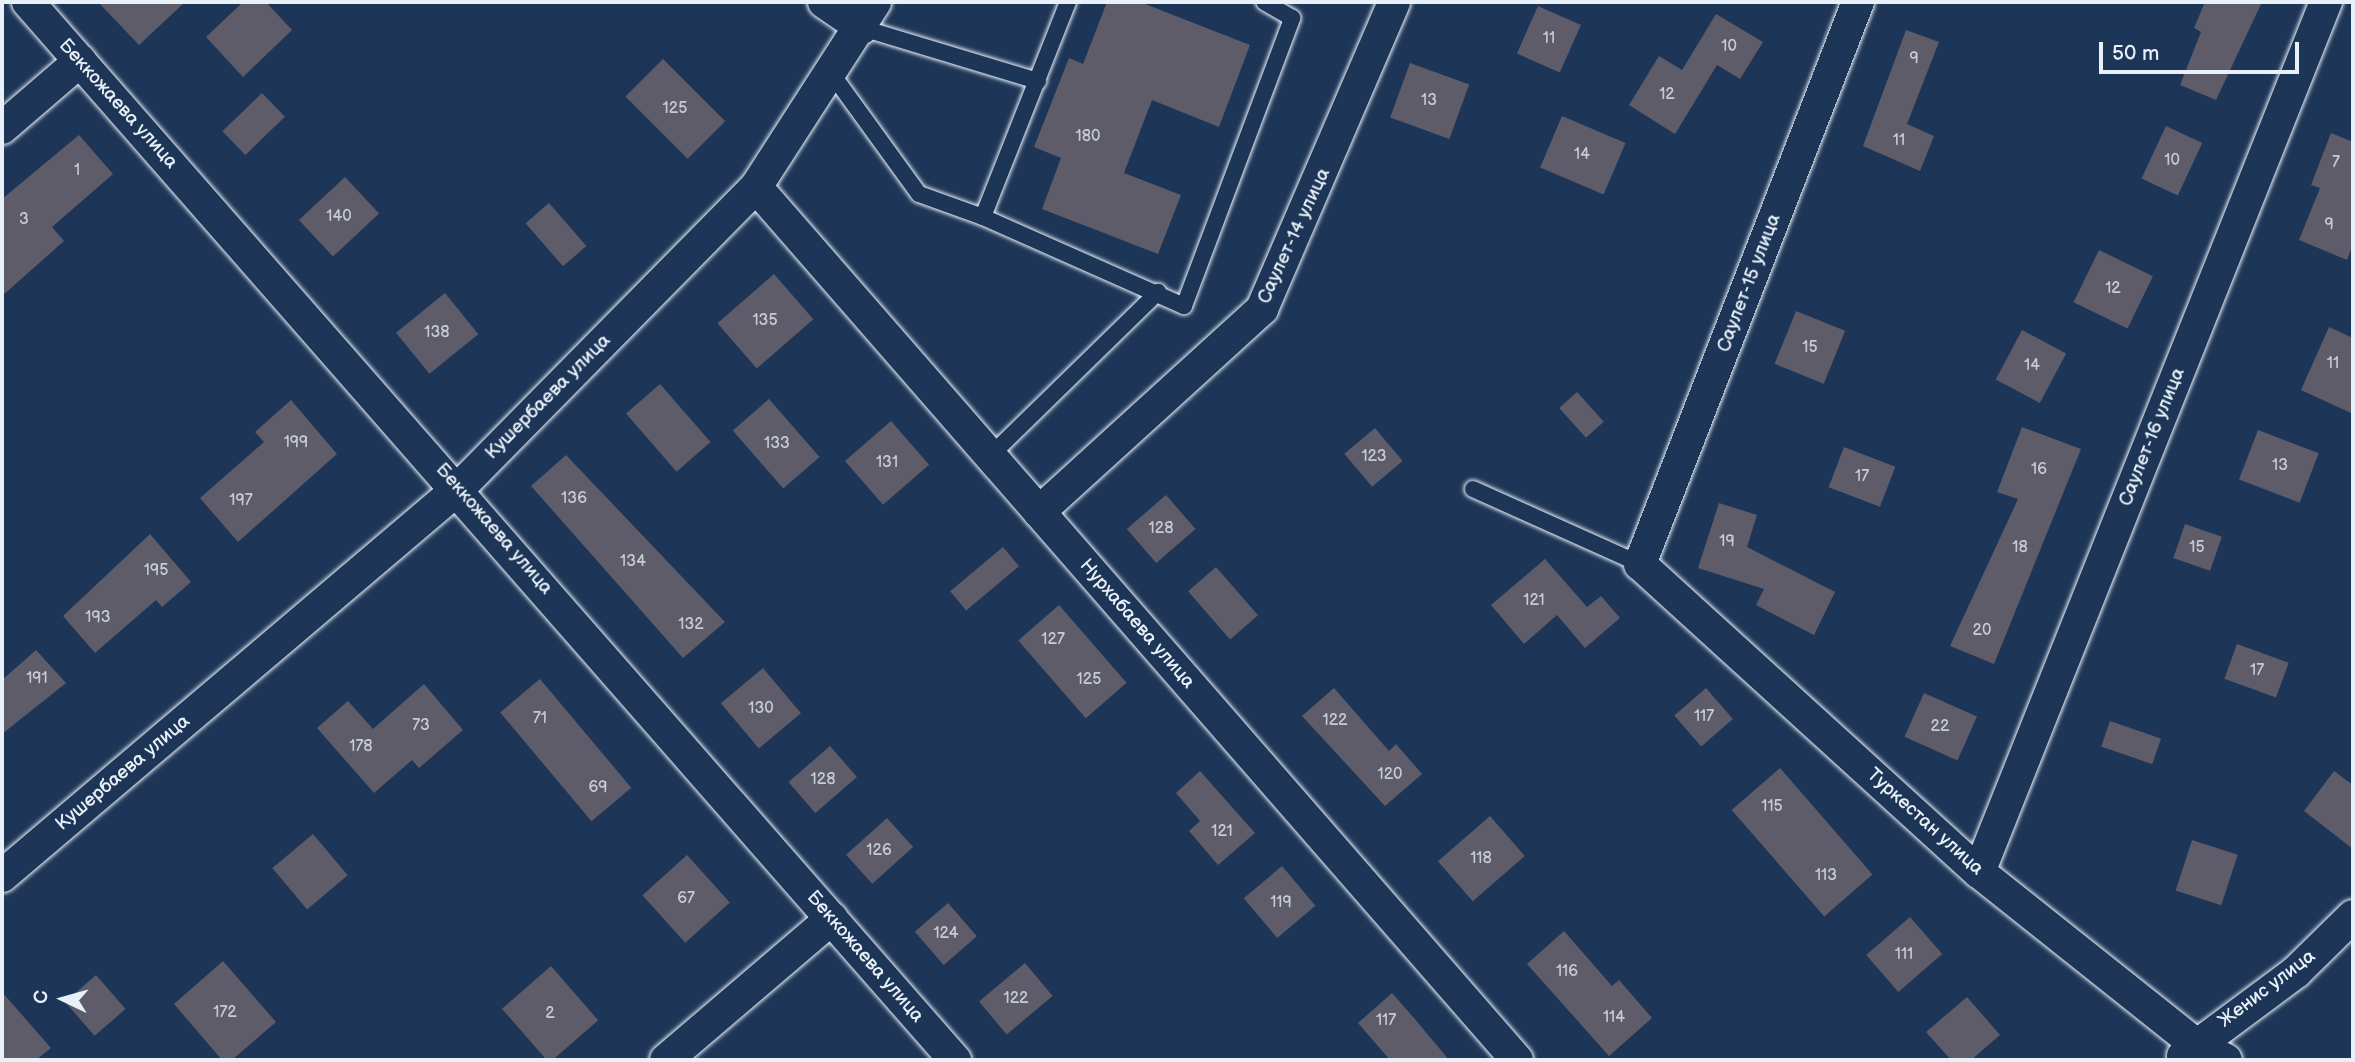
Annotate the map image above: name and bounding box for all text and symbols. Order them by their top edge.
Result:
scale bar [2103,28,2302,72]
house number: 11 [1543,29,1555,49]
street label: Беккожаева улица [54,34,182,174]
house number: 10 [1721,37,1737,57]
text: 50 m [2112,41,2159,66]
house number: 9 [1909,49,1919,69]
house number: 12 [1659,85,1675,105]
house number: 13 [1421,91,1437,111]
house number: 125 [663,99,687,119]
house number: 180 [1076,127,1100,147]
house number: 11 [1893,131,1905,151]
house number: 14 [1574,145,1590,165]
house number: 10 [2164,151,2180,171]
house number: 7 [2332,153,2340,173]
house number: 1 [74,161,80,181]
street label: Саулет-14 улица [1253,165,1335,307]
house number: 140 [326,207,352,227]
house number: 3 [19,210,29,230]
street label: Саулет-15 улица [1712,211,1786,355]
house number: 9 [2324,215,2334,235]
house number: 12 [2105,279,2121,299]
house number: 135 [752,311,778,331]
house number: 138 [424,323,450,343]
street label: Кушербаева улица [481,330,615,464]
house number: 15 [1802,338,1818,358]
house number: 11 [2327,354,2339,374]
house number: 14 [2024,356,2040,376]
street label: Саулет-16 улица [2114,365,2190,509]
house number: 199 [284,433,308,453]
house number: 133 [764,434,790,454]
house number: 123 [1361,447,1387,467]
house number: 131 [876,453,898,473]
house number: 13 [2272,456,2288,476]
street label: Беккожаева улица [431,459,557,599]
house number: 16 [2031,460,2047,480]
house number: 17 [1855,467,1869,487]
house number: 136 [561,489,587,509]
house number: 197 [229,491,253,511]
house number: 128 [1149,519,1173,539]
house number: 19 [1719,532,1735,552]
house number: 18 [2012,538,2028,558]
house number: 15 [2189,538,2205,558]
house number: 134 [620,552,646,572]
street label: Нурхабаева улица [1075,555,1199,693]
house number: 195 [144,561,168,581]
house number: 121 [1523,591,1545,611]
house number: 193 [85,608,111,628]
house number: 132 [678,615,704,635]
house number: 20 [1973,621,1991,641]
house number: 127 [1041,630,1065,650]
house number: 17 [2250,661,2264,681]
house number: 191 [26,669,48,689]
house number: 125 [1077,670,1101,690]
house number: 130 [748,699,774,719]
house number: 117 [1694,707,1714,727]
house number: 71 [533,709,547,729]
street label: Кушербаева улица [51,710,195,836]
house number: 122 [1322,711,1348,731]
house number: 73 [412,716,430,736]
house number: 22 [1931,717,1949,737]
house number: 178 [349,737,373,757]
street label: Туркестан улица [1862,764,1988,880]
house number: 120 [1377,765,1403,785]
house number: 128 [811,770,835,790]
house number: 69 [588,778,608,798]
house number: 115 [1761,797,1783,817]
house number: 121 [1211,822,1233,842]
house number: 126 [866,841,892,861]
house number: 118 [1470,849,1492,869]
house number: 113 [1815,866,1837,886]
street label: Беккожаева улица [802,887,928,1027]
house number: 67 [677,889,695,909]
house number: 119 [1270,893,1292,913]
house number: 124 [933,924,959,944]
house number: 111 [1895,945,1913,965]
street label: Женис улица [2214,945,2320,1033]
house number: 116 [1556,962,1578,982]
north arrow [28,964,98,1034]
house number: 122 [1003,989,1029,1009]
text: С [30,990,54,1005]
house number: 172 [213,1003,237,1023]
house number: 2 [545,1004,555,1024]
house number: 114 [1603,1008,1625,1028]
house number: 117 [1376,1011,1396,1031]

